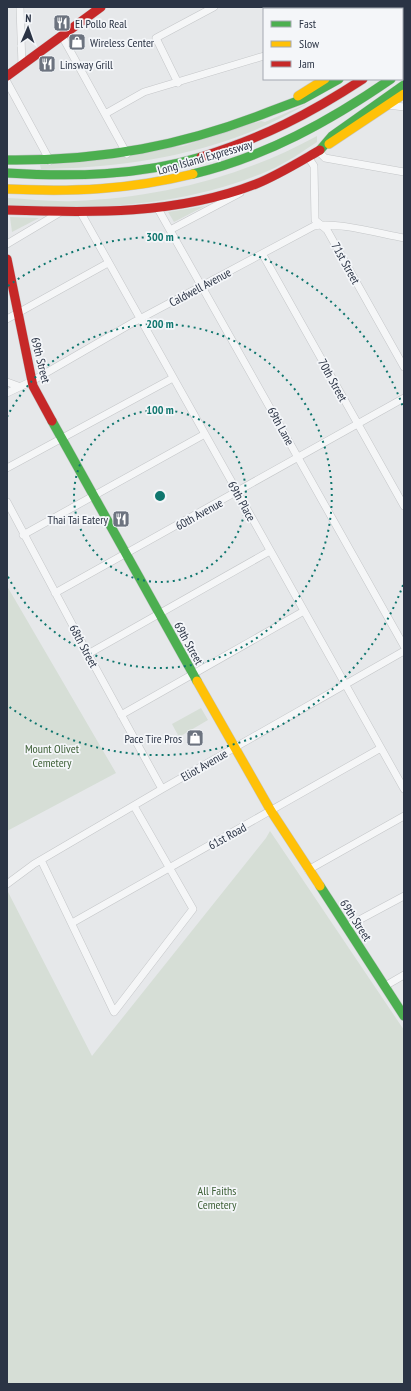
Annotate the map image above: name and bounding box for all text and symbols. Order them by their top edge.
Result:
north arrow [8,8,48,48]
legend [263,8,403,80]
text: N [25,11,32,25]
restaurant icon: El Pollo Real [52,13,72,33]
place label: El Pollo Real [75,16,127,31]
text: Fast [299,16,317,31]
shop icon: Wireless Center [67,32,87,52]
place label: Wireless Center [90,35,155,50]
text: Slow [299,36,320,51]
restaurant icon: Linsway Grill [37,54,57,74]
text: Jam [298,56,315,71]
place label: Linsway Grill [60,57,113,72]
street label: Long Island Expressway [156,136,255,178]
text: 300 m [146,229,174,244]
street label: 71st Street [328,239,364,287]
street label: Caldwell Avenue [166,264,234,310]
text: 200 m [146,316,174,331]
street label: 69th Street [28,335,54,385]
street label: 70th Street [315,356,351,405]
text: 100 m [146,402,174,417]
street label: 69th Lane [264,404,298,448]
street label: 69th Place [225,478,259,524]
centre of rings [153,489,167,503]
street label: 60th Avenue [173,495,225,533]
restaurant icon: Thai Tai Eatery [111,509,131,529]
place label: Thai Tai Eatery [48,512,108,527]
street label: 69th Street [171,619,207,668]
street label: 68th Street [66,622,102,671]
shop icon: Pace Tire Pros [185,728,205,748]
place label: Pace Tire Pros [124,731,182,746]
park label: Mount Olivet Cemetery [25,741,80,770]
street label: Eliot Avenue [178,746,230,784]
street label: 61st Road [205,819,249,853]
street label: 69th Street [337,896,375,944]
park label: All Faiths Cemetery [198,1183,237,1212]

